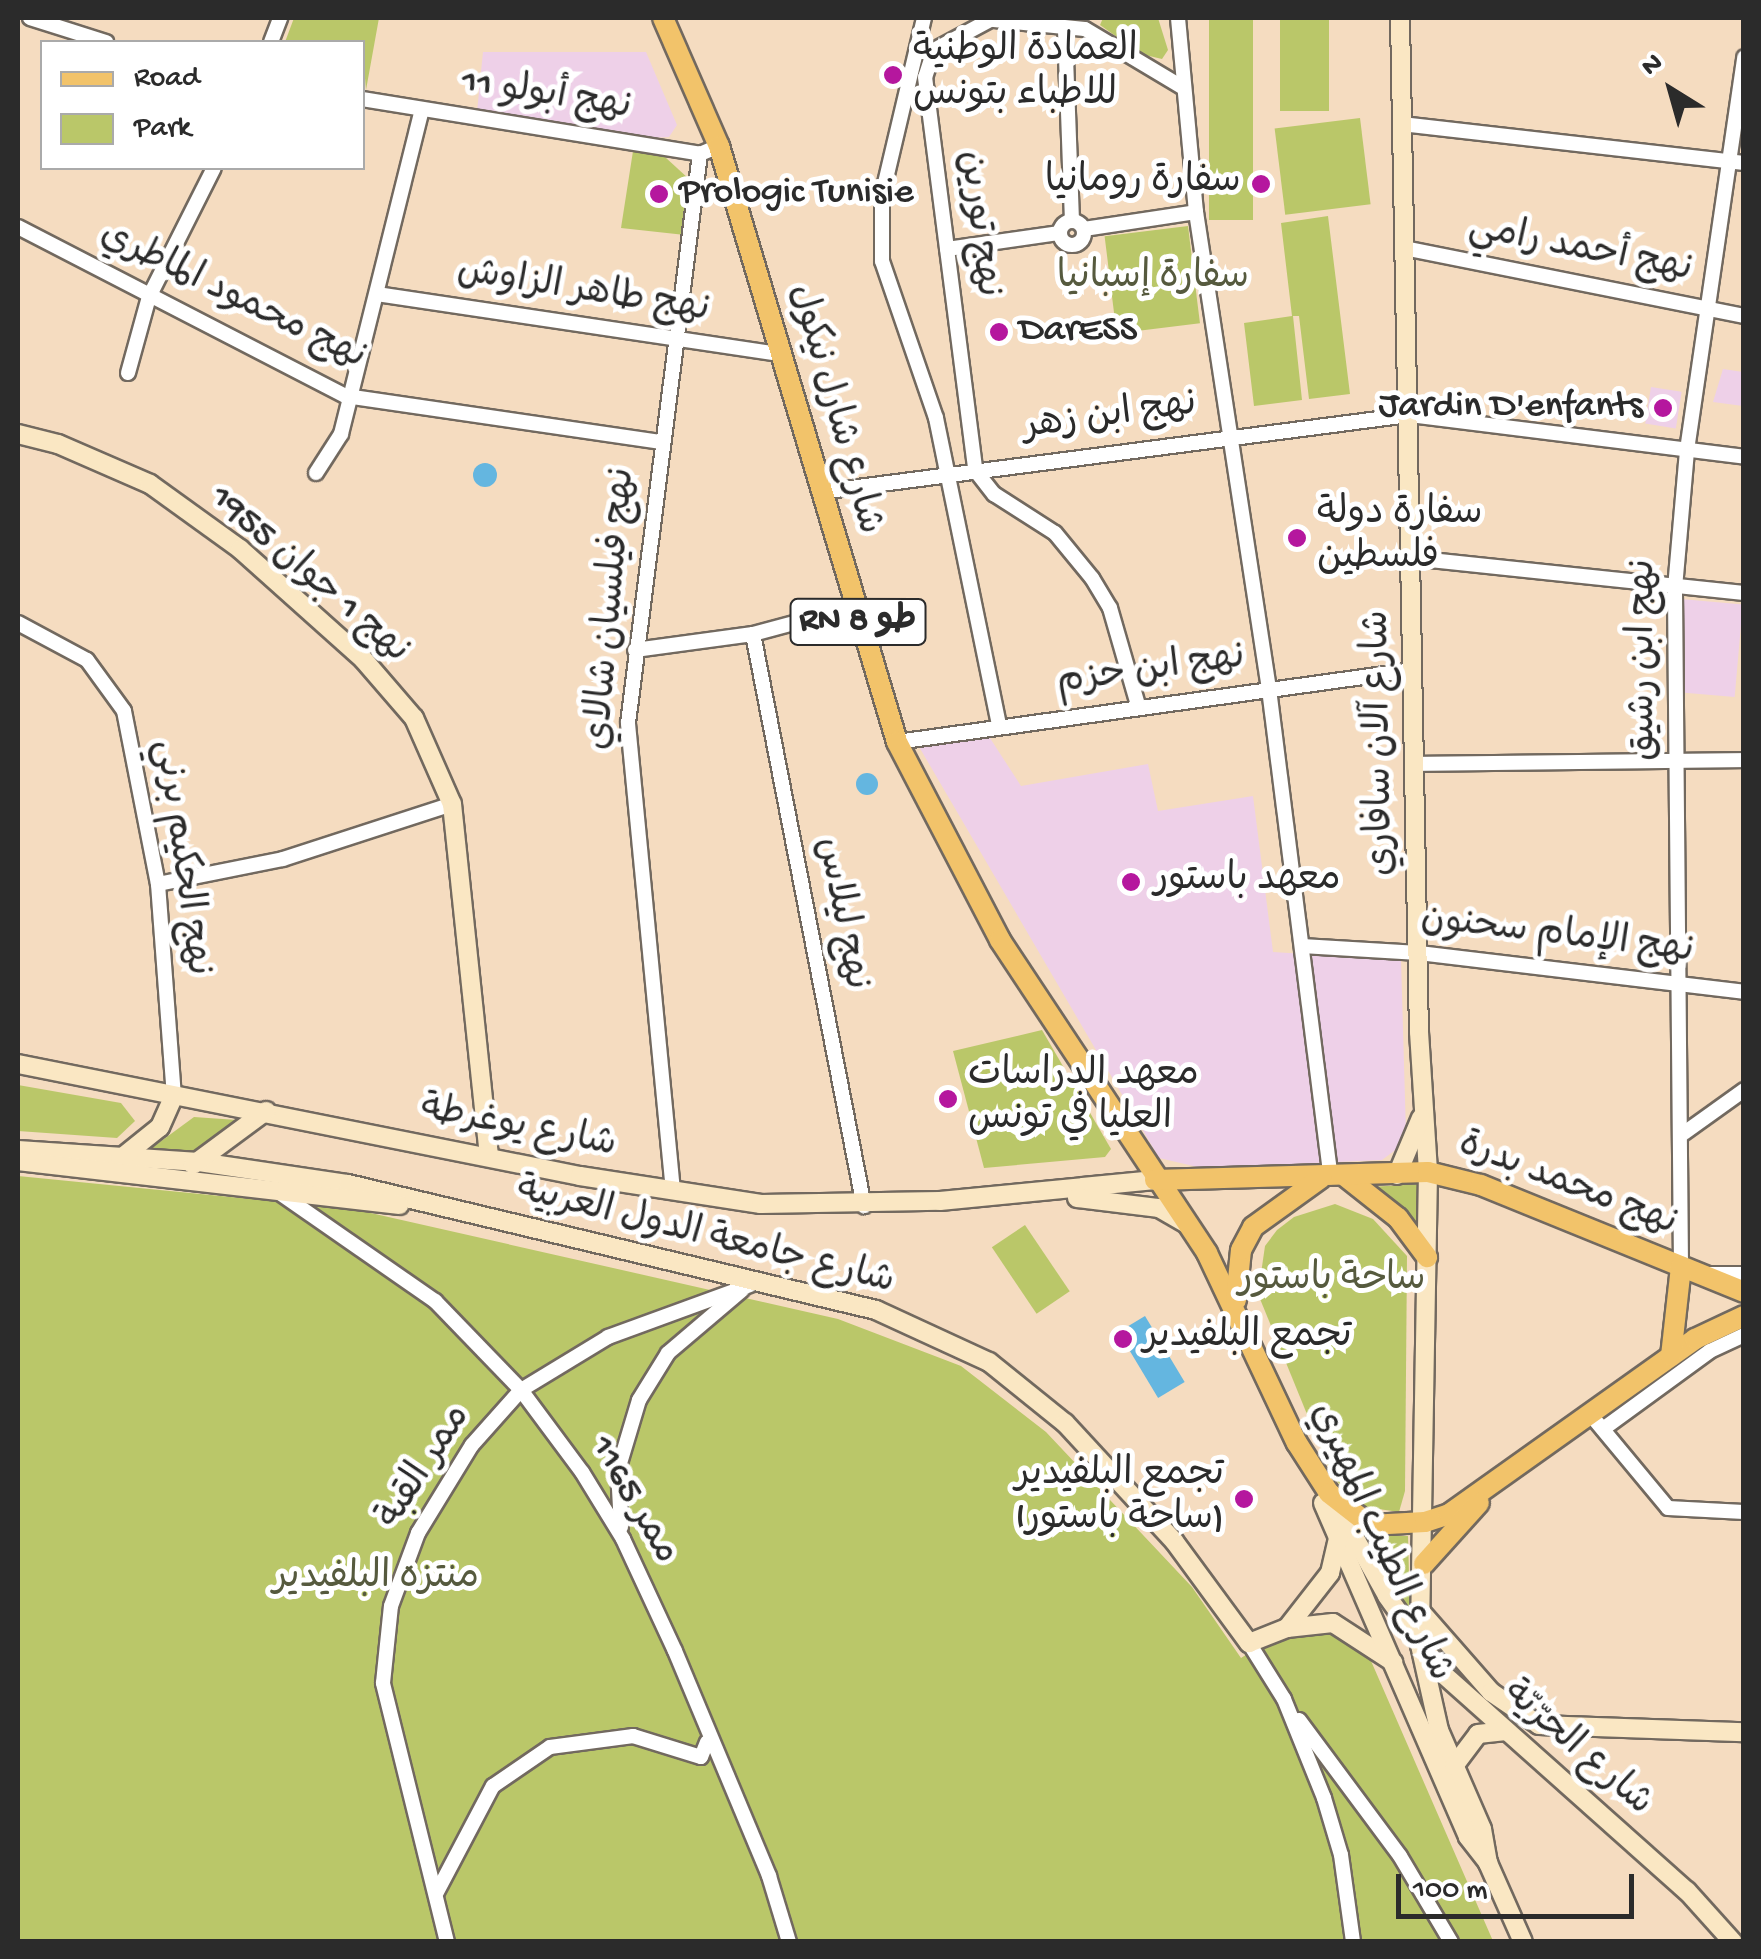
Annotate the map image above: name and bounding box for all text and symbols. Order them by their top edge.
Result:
place label: العمادة الوطنية للاطباء بتونس [913,30,1138,120]
legend [40,40,365,170]
north arrow [1621,40,1721,140]
text: N [1635,47,1670,84]
street label: نهج أبولو 11 [458,61,634,133]
text: Road [134,62,200,97]
marker: العمادة الوطنية للاطباء بتونس [882,64,904,86]
text: Park [134,112,191,147]
street label: نهج تورين [945,148,1009,300]
place label: سفارة رومانيا [1045,161,1241,207]
place label: Prologic Tunisie [679,171,914,217]
marker: سفارة رومانيا [1250,173,1272,195]
marker: Prologic Tunisie [648,183,670,205]
street label: نهج أحمد رامي [1464,207,1696,295]
street label: نهج محمود الماطري [92,214,372,382]
street label: نهج طاهر الزاوش [454,251,712,335]
park label: سفارة إسبانيا [1057,257,1249,303]
street label: شارع شارل نيكول [776,280,890,540]
place label: DarESS [1019,309,1137,355]
marker: DarESS [988,321,1010,343]
street label: نهج ابن زهر [1020,383,1200,453]
place label: Jardin D'enfants [1378,385,1643,431]
marker: Jardin D'enfants [1652,397,1674,419]
street label: نهج فيلسيان شالاي [578,466,648,752]
street label: نهج 1 جوان 1955 [199,477,417,675]
place label: سفارة دولة فلسطين [1317,493,1483,582]
marker: سفارة دولة فلسطين [1286,527,1308,549]
street label: نهج ابن رشيق [1623,559,1669,761]
road number: RN 8 طو [788,592,928,652]
street label: شارع آلان سافاري [1357,610,1407,876]
street label: نهج ابن حزم [1054,636,1248,708]
street label: نهج الحكيم برني [141,737,219,979]
street label: نهج ليلاس [803,834,877,994]
place label: معهد باستور [1154,859,1341,905]
marker: معهد باستور [1118,869,1144,895]
street label: نهج الإمام سحنون [1418,898,1696,976]
place label: معهد الدراسات العليا في تونس [968,1054,1199,1144]
street label: شارع يوغرطة [416,1088,620,1170]
marker: معهد الدراسات العليا في تونس [937,1088,959,1110]
street label: نهج محمد بدرة [1451,1123,1683,1249]
street label: شارع جامعة الدول العربية [511,1169,899,1307]
park label: ساحة باستور [1238,1259,1426,1305]
place label: تجمع البلفيدير [1143,1316,1352,1362]
marker: تجمع البلفيدير [1112,1328,1134,1350]
street label: ممر القبة [369,1397,483,1539]
street label: شارع الطيب المهيري [1297,1397,1461,1689]
street label: ممر 1165 [577,1429,687,1573]
place label: تجمع البلفيدير (ساحة باستور) [1015,1454,1224,1544]
marker: تجمع البلفيدير (ساحة باستور) [1233,1488,1255,1510]
park label: منتزه البلفيدير [273,1557,479,1603]
street label: شارع الحرّيّة [1492,1672,1660,1828]
scale bar [1401,1854,1638,1916]
text: 100 m [1413,1874,1488,1909]

